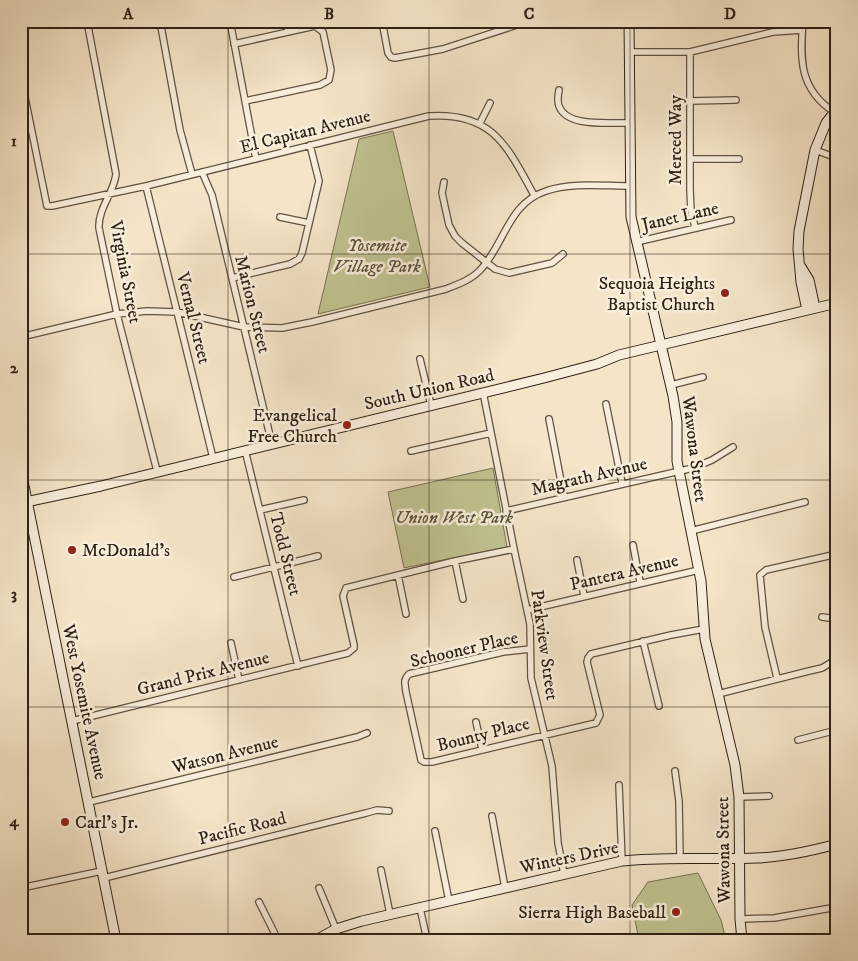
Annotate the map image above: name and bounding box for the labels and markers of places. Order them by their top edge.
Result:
place label: Sequoia Heights Baptist Church [599,273,716,316]
marker: Sequoia Heights Baptist Church [719,287,731,299]
place label: Evangelical Free Church [248,405,338,448]
marker: Evangelical Free Church [341,419,353,431]
place label: McDonald's [82,540,170,562]
marker: McDonald's [66,544,78,556]
place label: Carl's Jr. [75,812,138,834]
marker: Carl's Jr. [59,816,71,828]
place label: Sierra High Baseball [518,902,667,924]
marker: Sierra High Baseball [670,906,682,918]

